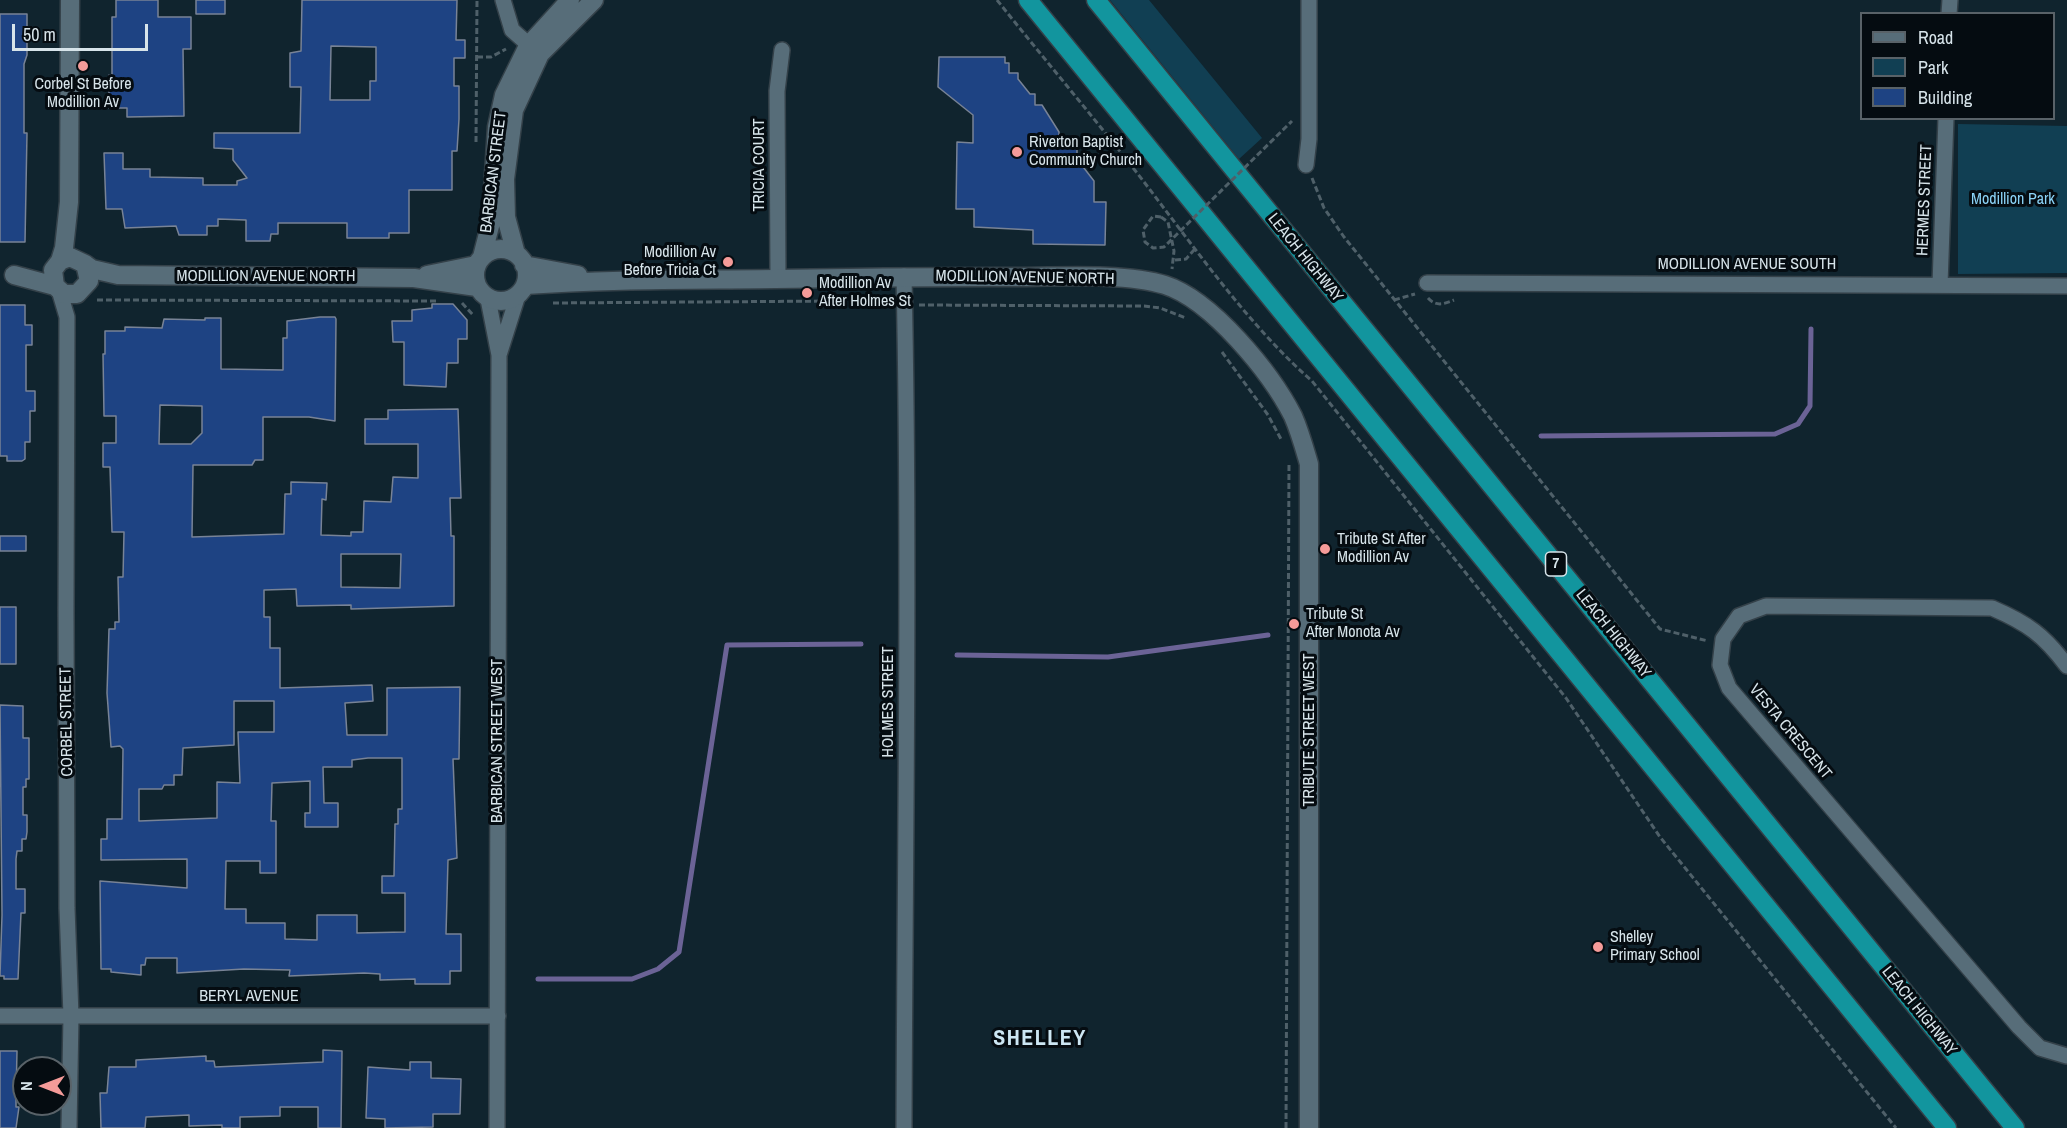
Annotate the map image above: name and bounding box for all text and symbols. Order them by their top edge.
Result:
scale bar [15,12,152,50]
legend [1860,12,2055,120]
text: 50 m [23,22,56,47]
text: Road [1918,25,1953,50]
text: Park [1918,55,1948,80]
marker: Corbel St Before Modillion Av [76,59,90,73]
place label: Corbel St Before Modillion Av [35,75,131,113]
text: Building [1918,85,1972,110]
street label: BARBICAN STREET [477,110,511,234]
street label: TRICIA COURT [750,118,770,212]
place label: Riverton Baptist Community Church [1029,133,1142,171]
street label: HERMES STREET [1913,144,1937,256]
marker: Riverton Baptist Community Church [1010,145,1024,159]
park label: Modillion Park [1971,190,2055,210]
street label: LEACH HIGHWAY [1263,210,1347,306]
place label: Modillion Av Before Tricia Ct [624,243,716,281]
marker: Modillion Av Before Tricia Ct [721,255,735,269]
street label: MODILLION AVENUE SOUTH [1658,255,1836,275]
street label: MODILLION AVENUE NORTH [177,267,355,287]
street label: MODILLION AVENUE NORTH [935,267,1115,289]
place label: Modillion Av After Holmes St [819,274,911,312]
marker: Modillion Av After Holmes St [800,286,814,300]
place label: Tribute St After Modillion Av [1337,530,1425,568]
marker: Tribute St After Modillion Av [1318,542,1332,556]
road number: 7 [1546,552,1566,576]
street label: LEACH HIGHWAY [1571,586,1655,682]
place label: Tribute St After Monota Av [1306,605,1400,643]
marker: Tribute St After Monota Av [1287,617,1301,631]
street label: HOLMES STREET [879,647,899,757]
street label: TRIBUTE STREET WEST [1300,653,1320,807]
street label: BARBICAN STREET WEST [488,659,508,823]
street label: CORBEL STREET [56,667,78,777]
street label: VESTA CRESCENT [1745,681,1835,783]
place label: Shelley Primary School [1610,928,1700,966]
marker: Shelley Primary School [1591,940,1605,954]
street label: LEACH HIGHWAY [1877,963,1961,1059]
street label: BERYL AVENUE [199,987,299,1007]
district label: SHELLEY [993,1026,1087,1052]
north arrow [12,1056,72,1116]
text: N [15,1081,37,1091]

